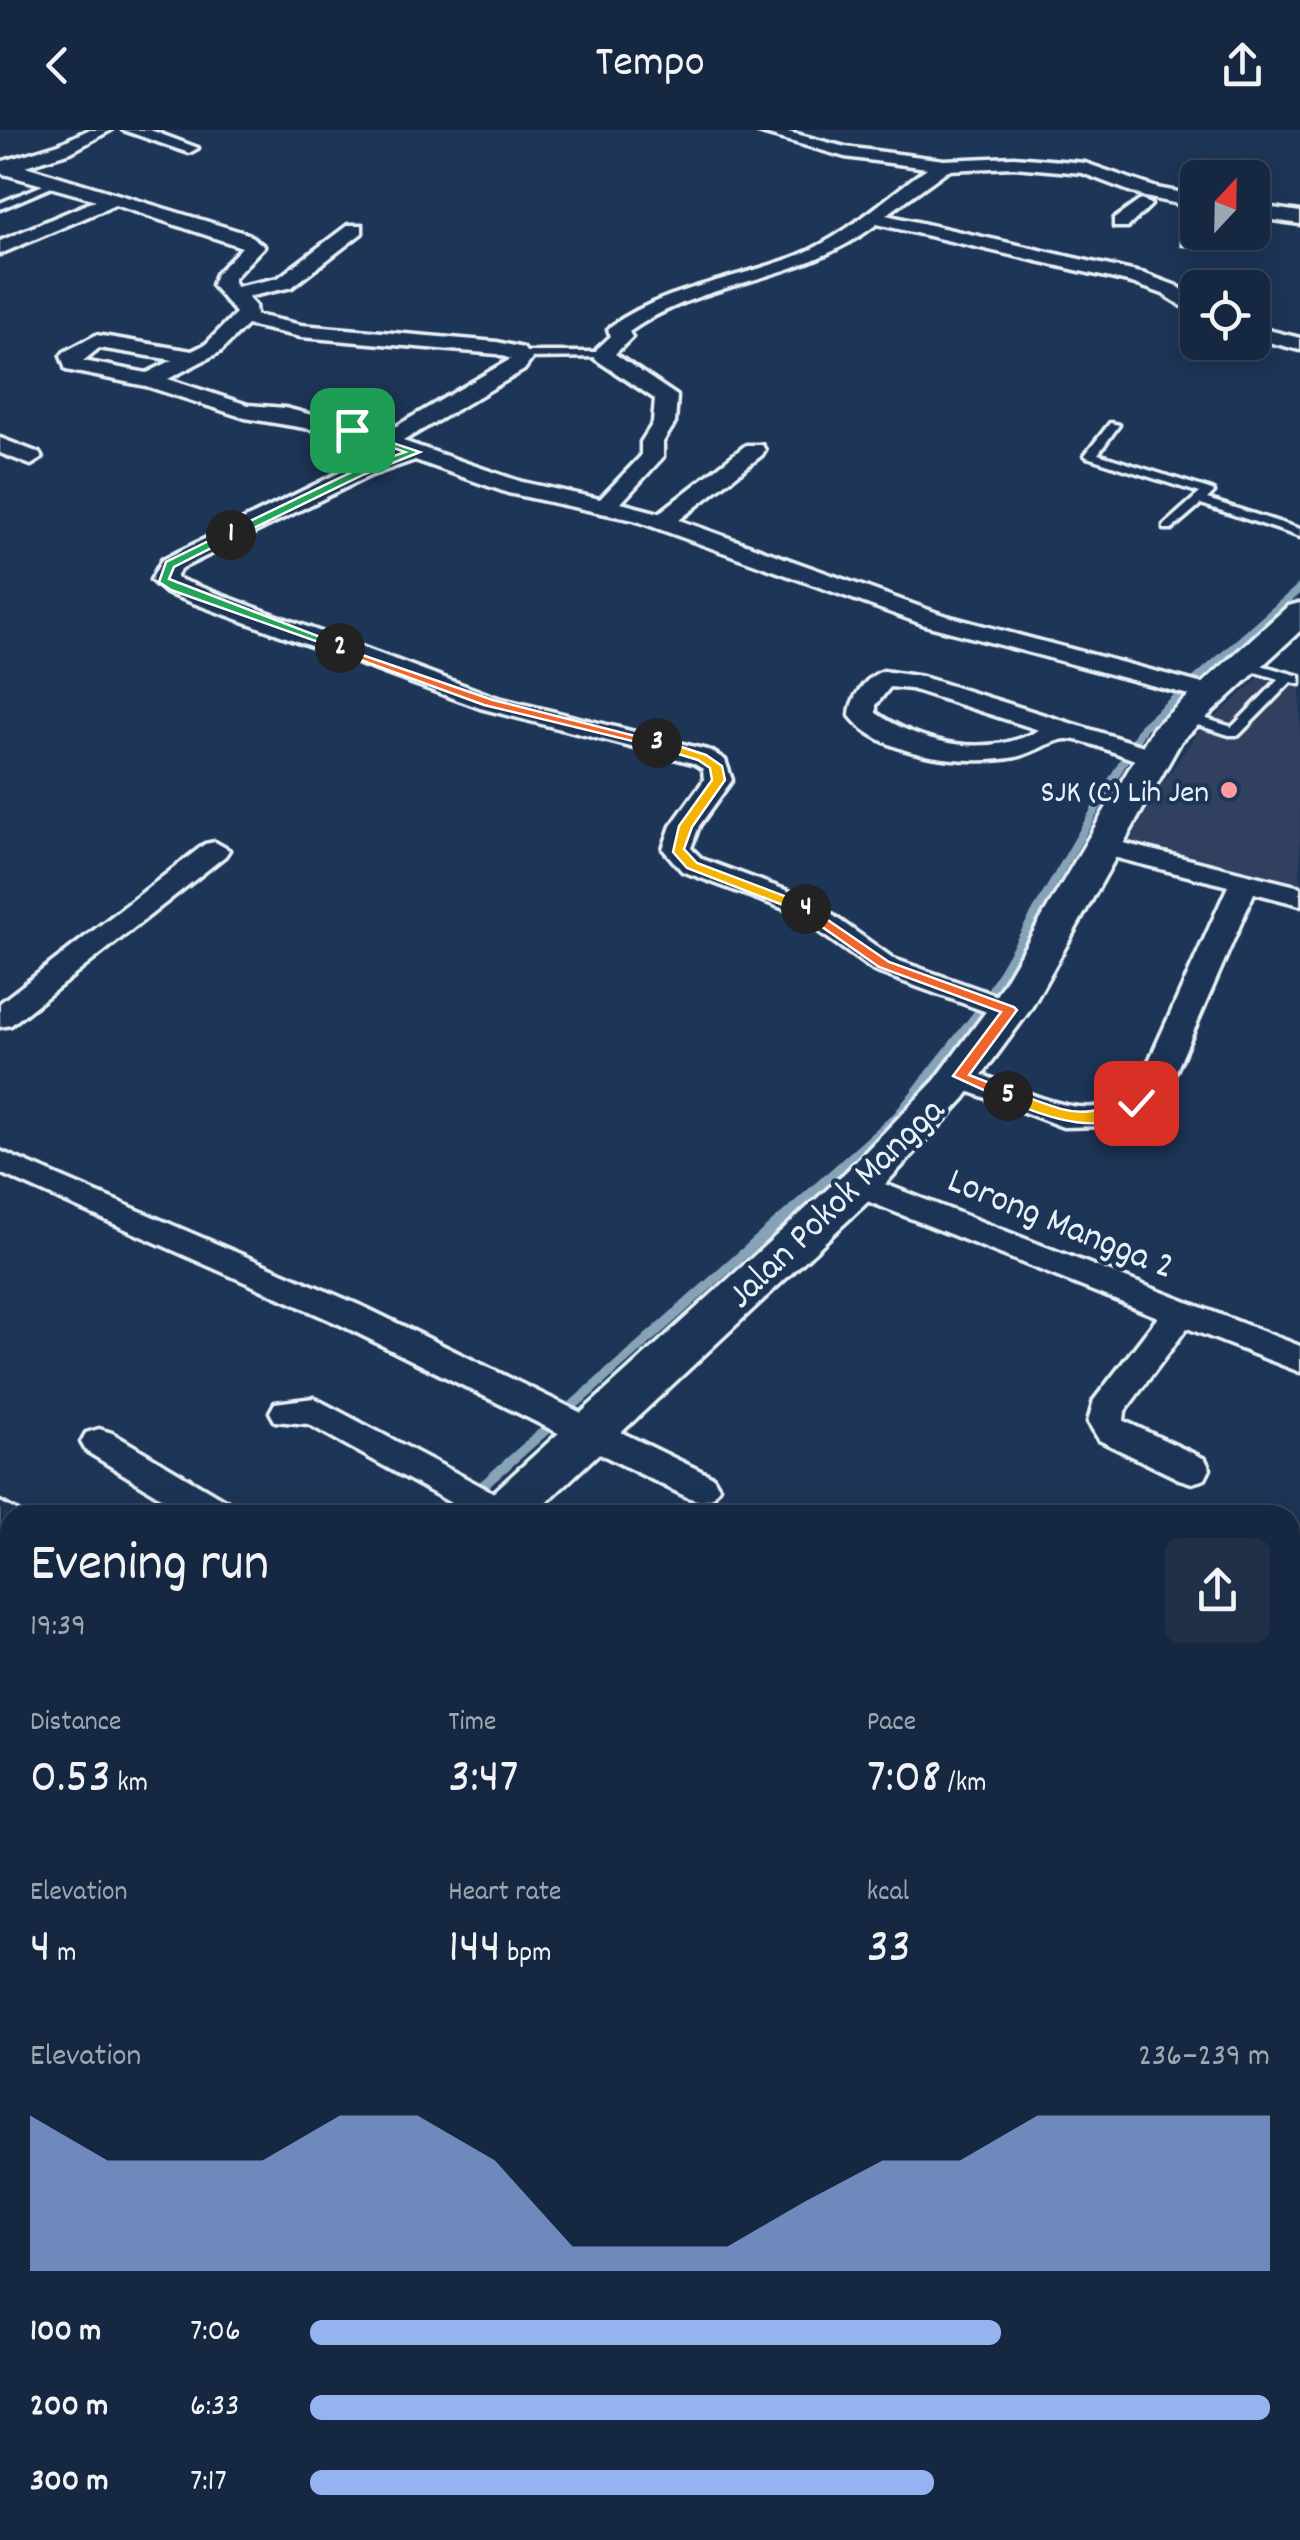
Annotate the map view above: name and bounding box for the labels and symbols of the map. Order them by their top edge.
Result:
north arrow [1180,160,1270,250]
pin [310,388,395,473]
pin: 1 [206,510,256,560]
pin: 2 [315,623,365,673]
pin: 3 [632,718,682,768]
place label: SJK (C) Lih Jen [1041,772,1209,818]
marker: SJK (C) Lih Jen [1218,779,1240,801]
pin: 4 [781,884,831,934]
pin [1094,1061,1179,1146]
pin: 5 [983,1071,1033,1121]
street label: Jalan Pokok Mangga [716,1086,960,1324]
street label: Lorong Mangga 2 [938,1156,1182,1297]

